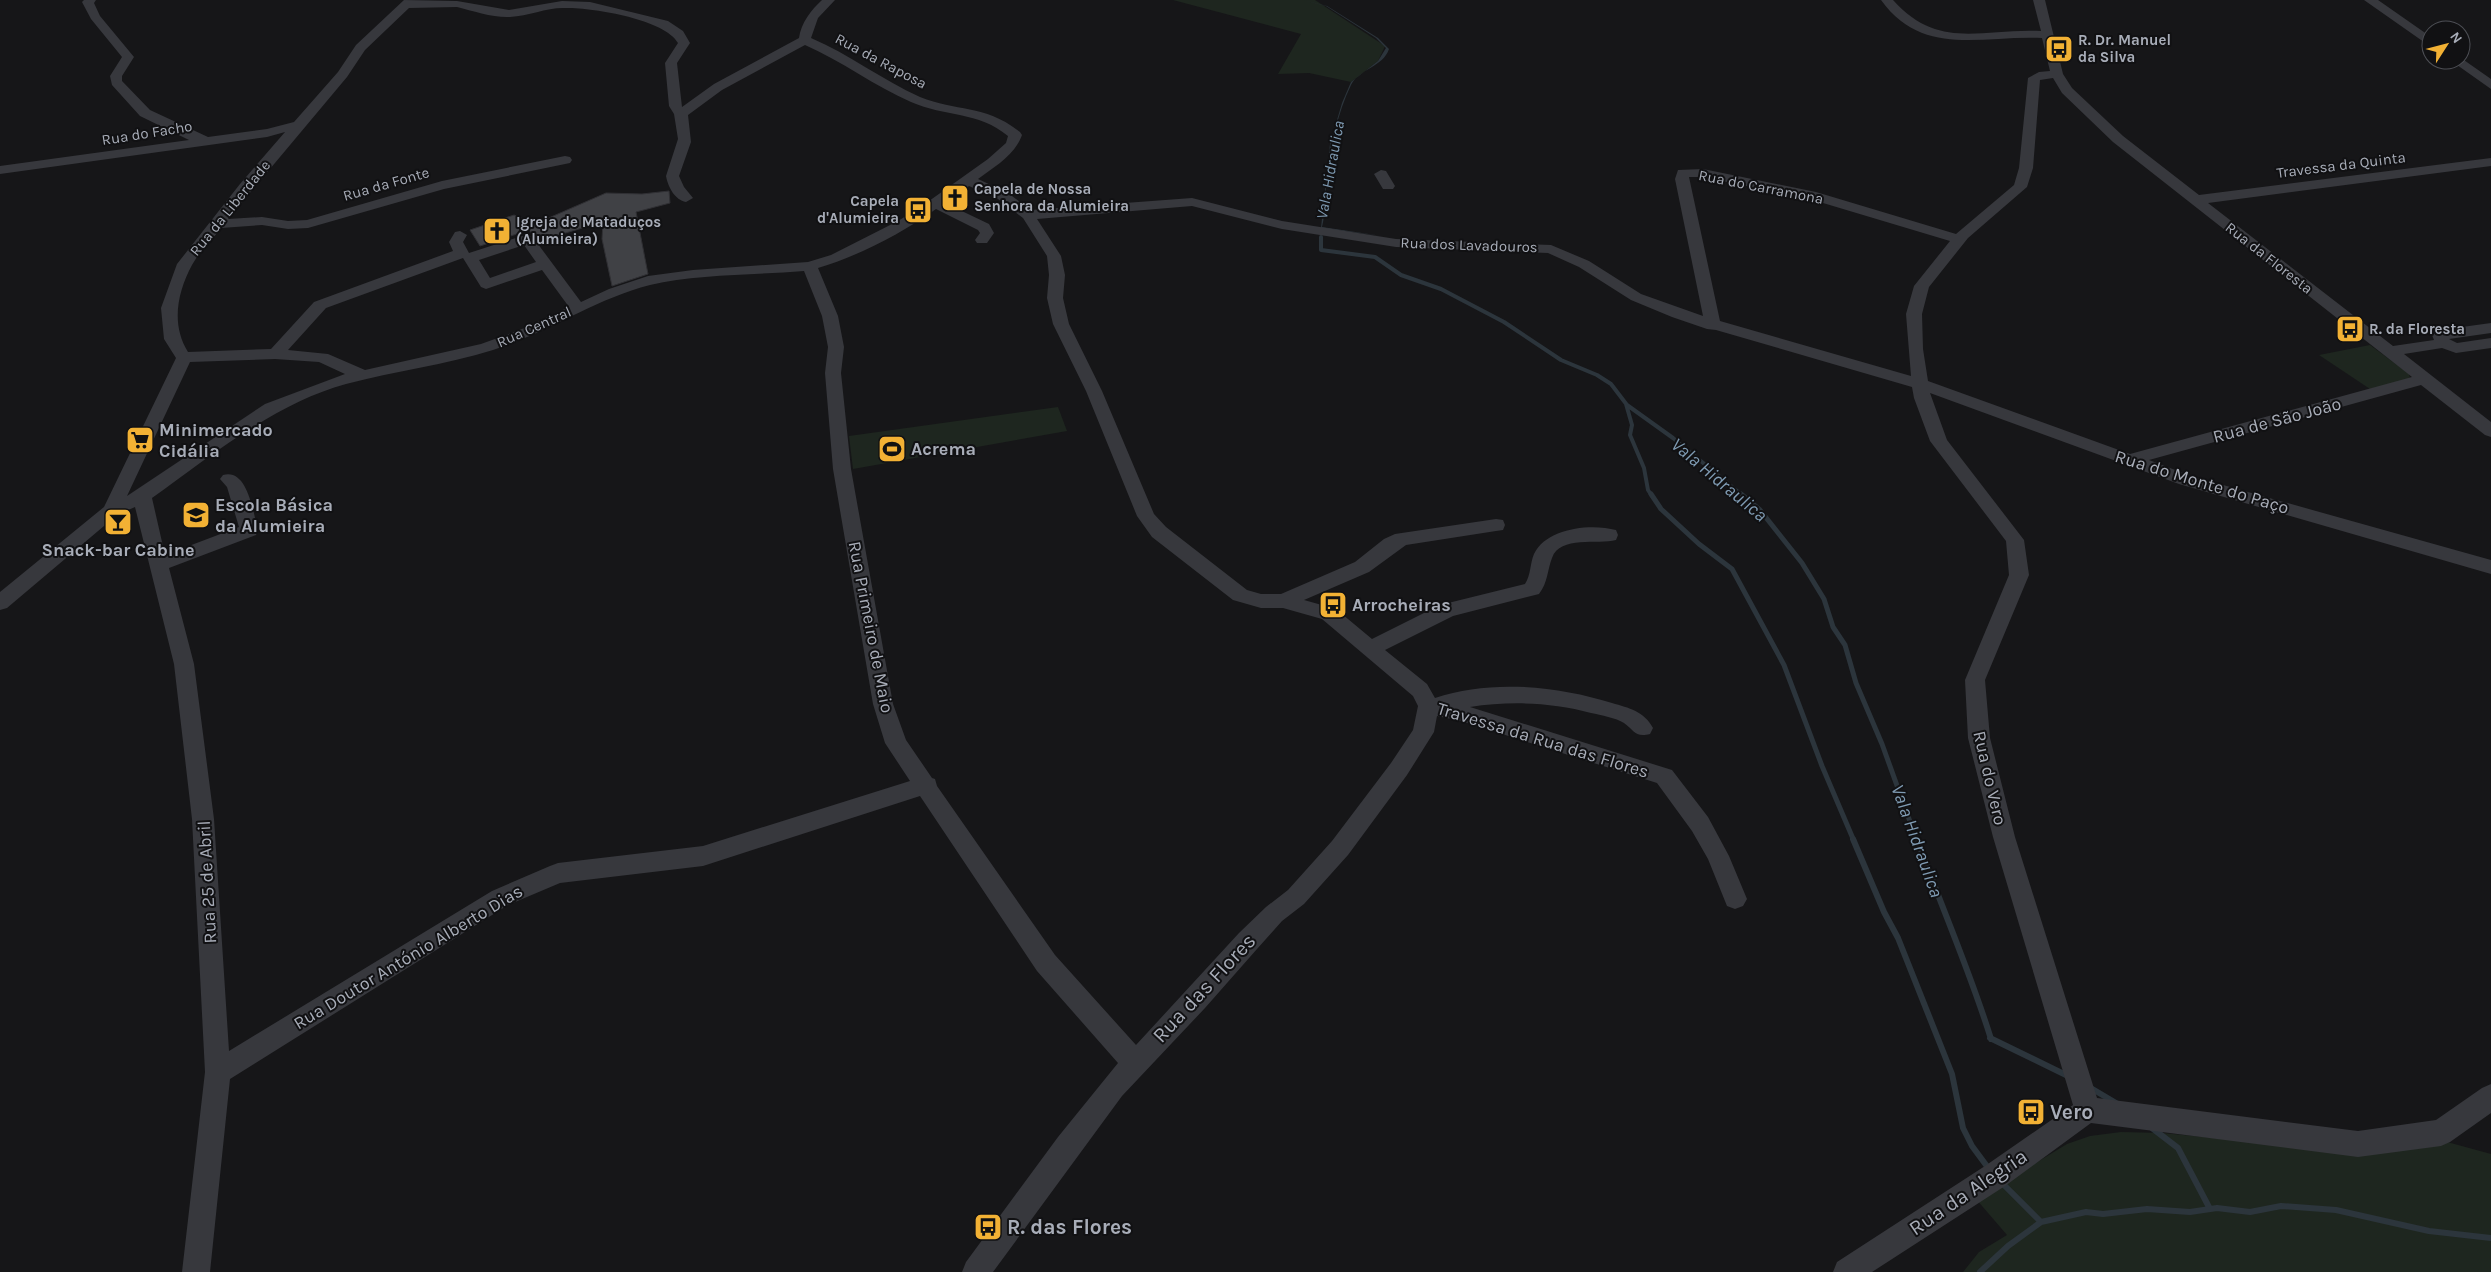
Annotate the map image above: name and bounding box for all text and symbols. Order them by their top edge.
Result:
north arrow [2421,20,2471,70]
street label: Rua da Raposa [832,29,930,93]
text: N [2446,29,2466,47]
place label: R. Dr. Manuel da Silva [2078,31,2171,66]
bus stop icon: R. Dr. Manuel da Silva [2044,34,2074,64]
street label: Rua do Facho [100,117,194,149]
water label: Vala Hidraulica [1312,119,1348,221]
street label: Travessa da Quinta [2275,148,2407,182]
street label: Rua da Liberdade [186,156,274,260]
street label: Rua da Fonte [341,163,431,205]
street label: Rua do Carramona [1697,166,1825,208]
place label: Capela de Nossa Senhora da Alumieira [974,180,1129,215]
church icon: Capela de Nossa Senhora da Alumieira [940,183,970,213]
place label: Capela d'Alumieira [817,192,899,227]
bus stop icon: Capela d'Alumieira [903,195,933,225]
place label: Igreja de Mataduços (Alumieira) [516,213,661,248]
church icon: Igreja de Mataduços (Alumieira) [482,216,512,246]
street label: Rua da Floresta [2222,218,2316,298]
street label: Rua dos Lavadouros [1400,234,1538,256]
street label: Rua Central [494,303,574,351]
bus stop icon: R. da Floresta [2335,314,2365,344]
place label: R. da Floresta [2369,320,2465,338]
street label: Rua de São João [2210,392,2344,448]
place label: Minimercado Cidália [159,419,273,462]
supermarket icon: Minimercado Cidália [125,425,155,455]
water label: Vala Hidraulica [1667,433,1771,527]
sports icon: Acrema [877,434,907,464]
place label: Acrema [911,438,976,460]
street label: Rua do Monte do Paço [2112,445,2292,519]
place label: Escola Básica da Alumieira [215,494,333,537]
school or university icon: Escola Básica da Alumieira [181,500,211,530]
bar icon: Snack-bar Cabine [103,507,133,537]
place label: Snack-bar Cabine [42,539,194,561]
street label: Rua Primeiro de Maio [844,539,898,715]
bus stop icon: Arrocheiras [1318,590,1348,620]
place label: Arrocheiras [1352,594,1451,616]
street label: Travessa da Rua das Flores [1434,697,1652,783]
street label: Rua do Vero [1968,729,2012,827]
water label: Vala Hidraulica [1886,782,1948,900]
street label: Rua 25 de Abril [193,820,221,944]
street label: Rua Doutor António Alberto Dias [289,880,527,1034]
street label: Rua das Flores [1148,929,1260,1047]
bus stop icon: Vero [2016,1097,2046,1127]
place label: Vero [2050,1100,2093,1124]
street label: Rua da Alegria [1904,1144,2032,1240]
bus stop icon: R. das Flores [973,1212,1003,1242]
place label: R. das Flores [1007,1215,1132,1239]

